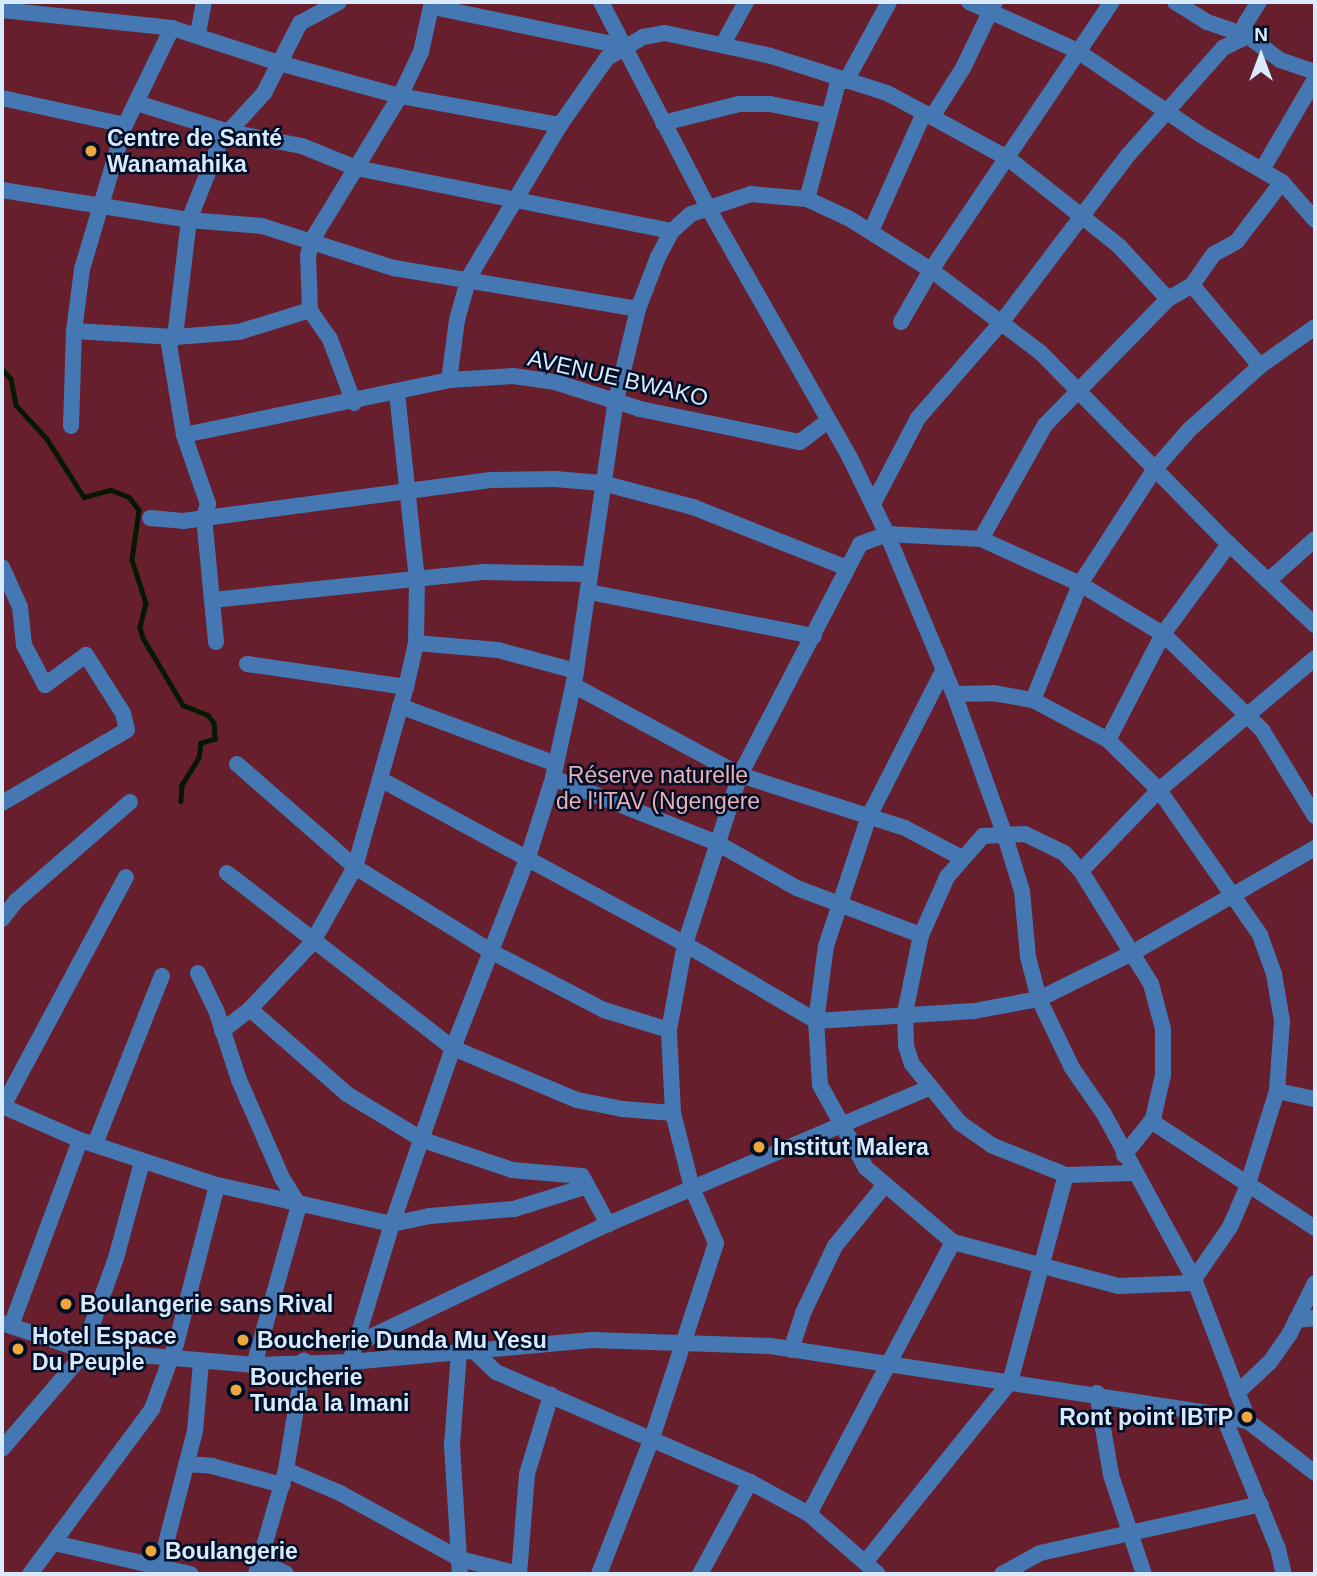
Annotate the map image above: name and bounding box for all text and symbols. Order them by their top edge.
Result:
north arrow [1226,21,1296,91]
text: N [1254,24,1268,45]
place label: Centre de Santé Wanamahika [107,124,282,178]
marker: Centre de Santé Wanamahika [81,141,101,161]
street label: AVENUE BWAKO [525,344,711,412]
park label: Réserve naturelle de l'ITAV (Ngengere [556,761,760,815]
place label: Institut Malera [773,1133,929,1161]
marker: Institut Malera [751,1139,767,1155]
place label: Boulangerie sans Rival [80,1290,333,1318]
marker: Boulangerie sans Rival [58,1296,74,1312]
place label: Hotel Espace Du Peuple [32,1322,176,1376]
place label: Boucherie Dunda Mu Yesu [257,1326,547,1354]
marker: Boucherie Dunda Mu Yesu [235,1332,251,1348]
marker: Hotel Espace Du Peuple [10,1341,26,1357]
place label: Boucherie Tunda la Imani [250,1363,409,1417]
marker: Boucherie Tunda la Imani [228,1382,244,1398]
place label: Ront point IBTP [1059,1403,1233,1431]
marker: Ront point IBTP [1239,1409,1255,1425]
place label: Boulangerie [165,1537,298,1565]
marker: Boulangerie [143,1543,159,1559]

